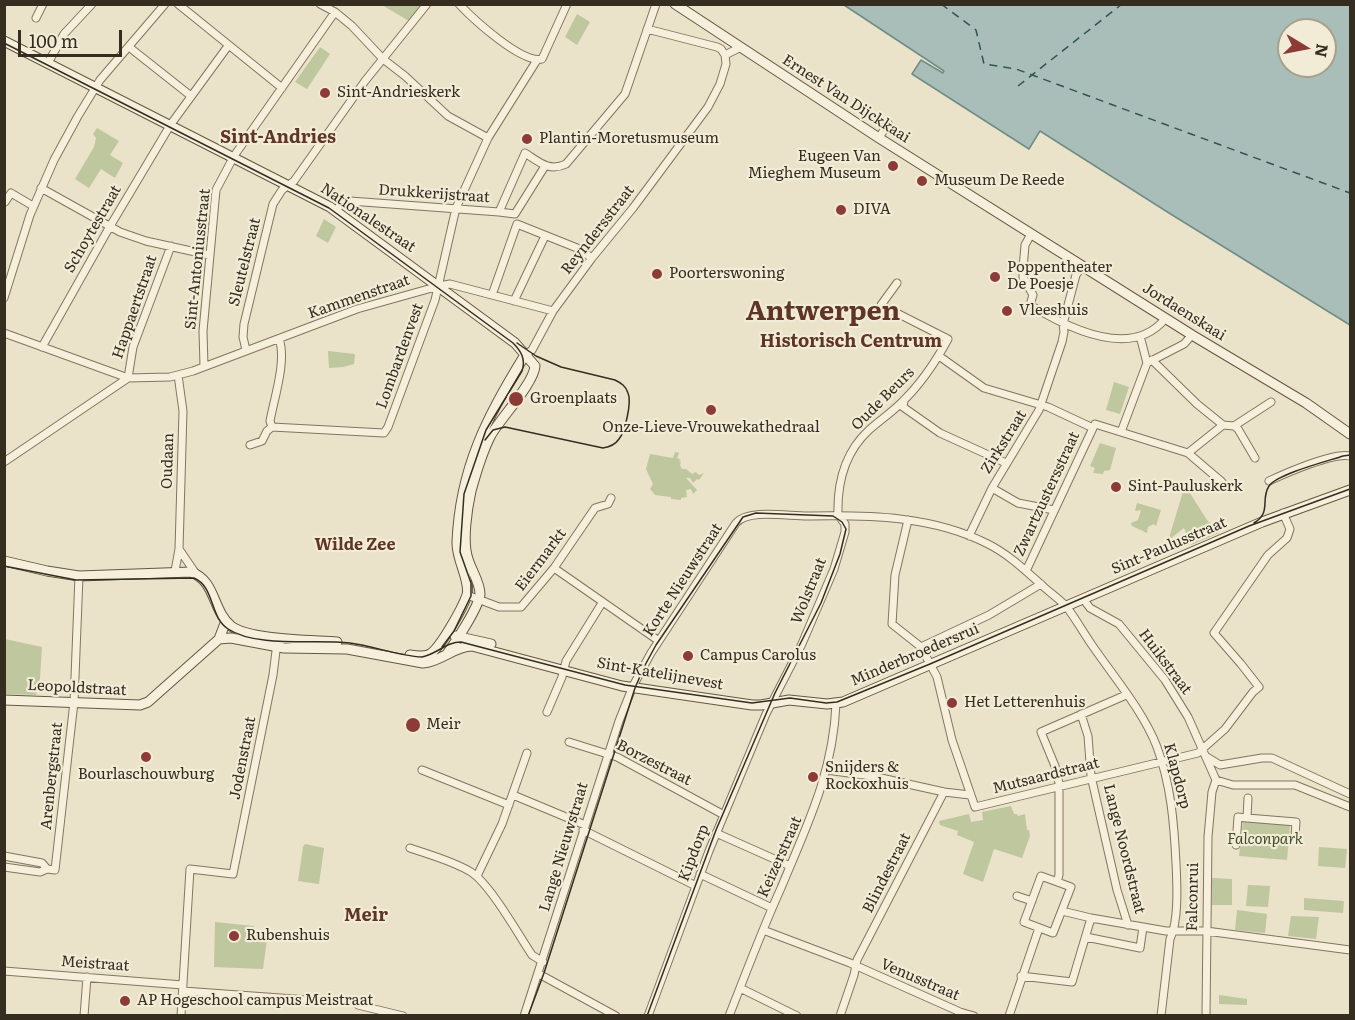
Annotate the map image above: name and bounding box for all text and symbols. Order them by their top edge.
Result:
scale bar [21,18,124,56]
north arrow [1277,18,1337,78]
text: 100 m [29,27,78,54]
text: N [1310,42,1336,59]
street label: Ernest Van Dijckkaai [779,51,913,147]
place label: Sint-Andrieskerk [337,84,460,102]
marker: Sint-Andrieskerk [318,86,332,100]
district label: Sint-Andries [220,127,336,149]
place label: Plantin-Moretusmuseum [539,130,719,148]
marker: Plantin-Moretusmuseum [520,132,534,146]
place label: Eugeen Van Mieghem Museum [748,148,881,183]
marker: Eugeen Van Mieghem Museum [886,159,900,173]
place label: Museum De Reede [934,172,1064,190]
marker: Museum De Reede [915,174,929,188]
street label: Nationalestraat [317,180,419,256]
street label: Drukkerijstraat [378,181,490,207]
street label: Schoytestraat [61,182,125,276]
street label: Reyndersstraat [558,182,638,278]
street label: Sint-Antoniusstraat [182,188,214,330]
place label: DIVA [853,201,891,219]
marker: DIVA [834,203,848,217]
street label: Sleutelstraat [225,216,265,308]
street label: Happaertstraat [109,253,161,361]
place label: Poppentheater De Poesje [1007,259,1112,294]
place label: Poorterswoning [669,265,785,283]
marker: Poorterswoning [650,267,664,281]
marker: Poppentheater De Poesje [988,270,1002,284]
street label: Kammenstraat [306,271,412,323]
street label: Jordaenskaai [1139,279,1229,345]
district label: Antwerpen [746,296,900,328]
street label: Lombardenvest [373,301,427,411]
place label: Vleeshuis [1019,302,1088,320]
marker: Vleeshuis [1000,304,1014,318]
district label: Historisch Centrum [760,331,942,353]
street label: Oude Beurs [848,364,918,434]
marker: Groenplaats [507,390,525,408]
place label: Groenplaats [530,390,617,408]
marker: Onze-Lieve-Vrouwekathedraal [704,403,718,417]
street label: Zirkstraat [977,407,1031,477]
place label: Onze-Lieve-Vrouwekathedraal [602,419,820,437]
street label: Zwartzustersstraat [1010,429,1084,559]
street label: Oudaan [158,433,178,489]
place label: Sint-Pauluskerk [1128,478,1243,496]
marker: Sint-Pauluskerk [1109,480,1123,494]
street label: Sint-Paulusstraat [1109,514,1229,578]
street label: Korte Nieuwstraat [640,520,726,640]
street label: Eiermarkt [512,525,570,595]
district label: Wilde Zee [315,535,395,555]
street label: Wolstraat [788,555,830,627]
street label: Minderbroedersrui [848,620,982,690]
street label: Huikstraat [1135,626,1195,698]
place label: Campus Carolus [700,647,816,665]
marker: Campus Carolus [681,649,695,663]
street label: Sint-Katelijnevest [595,654,725,694]
street label: Leopoldstraat [27,676,127,700]
place label: Het Letterenhuis [964,694,1085,712]
marker: Het Letterenhuis [945,696,959,710]
street label: Jodenstraat [226,715,260,801]
marker: Meir [404,716,422,734]
place label: Meir [426,716,461,734]
street label: Arenbergstraat [37,721,67,831]
street label: Borzestraat [614,736,694,790]
street label: Klapdorp [1160,741,1194,811]
marker: Bourlaschouwburg [139,750,153,764]
street label: Mutsaardstraat [991,754,1101,798]
place label: Snijders & Rockoxhuis [825,759,908,794]
place label: Bourlaschouwburg [78,766,214,784]
marker: Snijders & Rockoxhuis [806,770,820,784]
street label: Lange Nieuwstraat [536,780,592,914]
street label: Lange Noordstraat [1099,782,1149,916]
street label: Keizerstraat [754,814,806,900]
street label: Kipdorp [675,822,713,884]
street label: Blindestraat [859,830,915,916]
park label: Falconpark [1227,831,1303,849]
street label: Falconrui [1183,862,1203,932]
district label: Meir [344,905,388,927]
place label: Rubenshuis [246,927,330,945]
marker: Rubenshuis [227,929,241,943]
street label: Meistraat [60,953,130,975]
street label: Venusstraat [878,955,962,1005]
place label: AP Hogeschool campus Meistraat [137,992,373,1010]
marker: AP Hogeschool campus Meistraat [118,994,132,1008]

